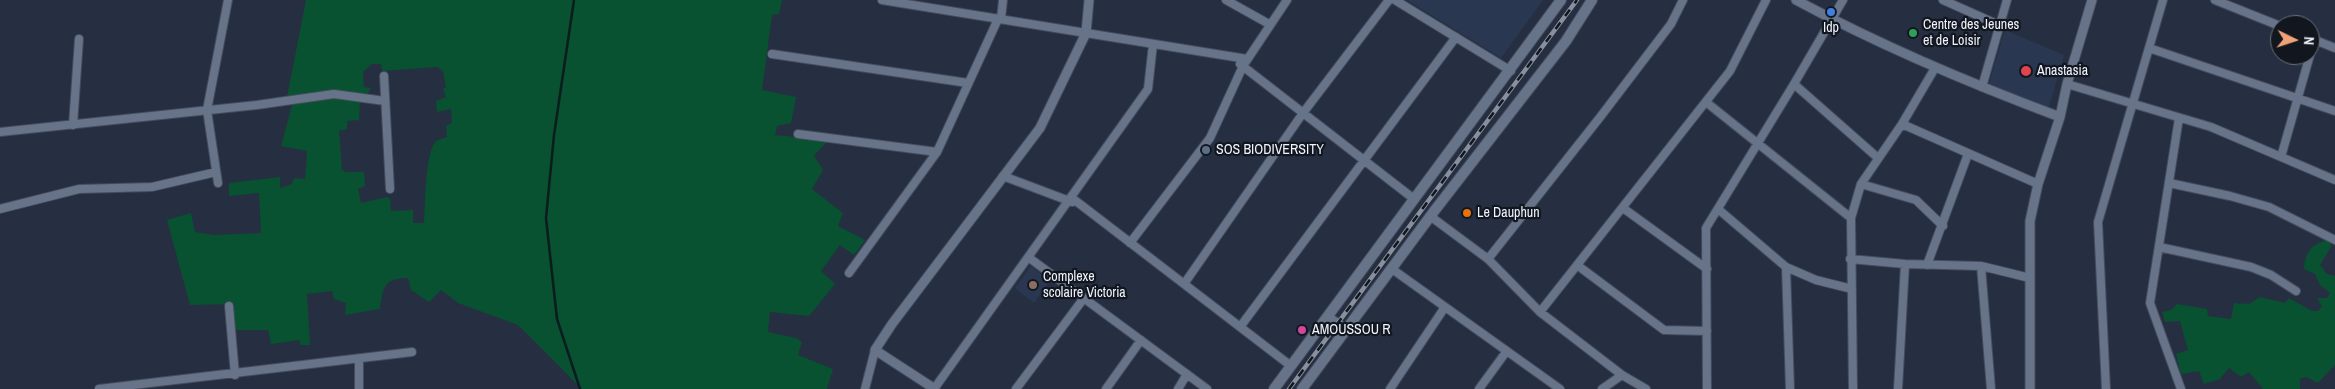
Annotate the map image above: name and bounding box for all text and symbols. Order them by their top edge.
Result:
marker: Idp [1825,6,1837,18]
north arrow [2270,15,2320,65]
place label: Centre des Jeunes et de Loisir [1923,17,2019,49]
place label: Idp [1823,20,1839,36]
marker: Centre des Jeunes et de Loisir [1907,27,1919,39]
text: N [2300,36,2318,46]
place label: Anastasia [2037,63,2088,79]
marker: Anastasia [2019,64,2033,78]
place label: SOS BIODIVERSITY [1216,142,1324,158]
marker: SOS BIODIVERSITY [1200,144,1212,156]
place label: Le Dauphun [1477,205,1540,221]
marker: Le Dauphun [1461,207,1473,219]
place label: Complexe scolaire Victoria [1043,269,1126,302]
marker: Complexe scolaire Victoria [1027,279,1039,291]
place label: AMOUSSOU R [1312,322,1390,338]
marker: AMOUSSOU R [1296,324,1308,336]

